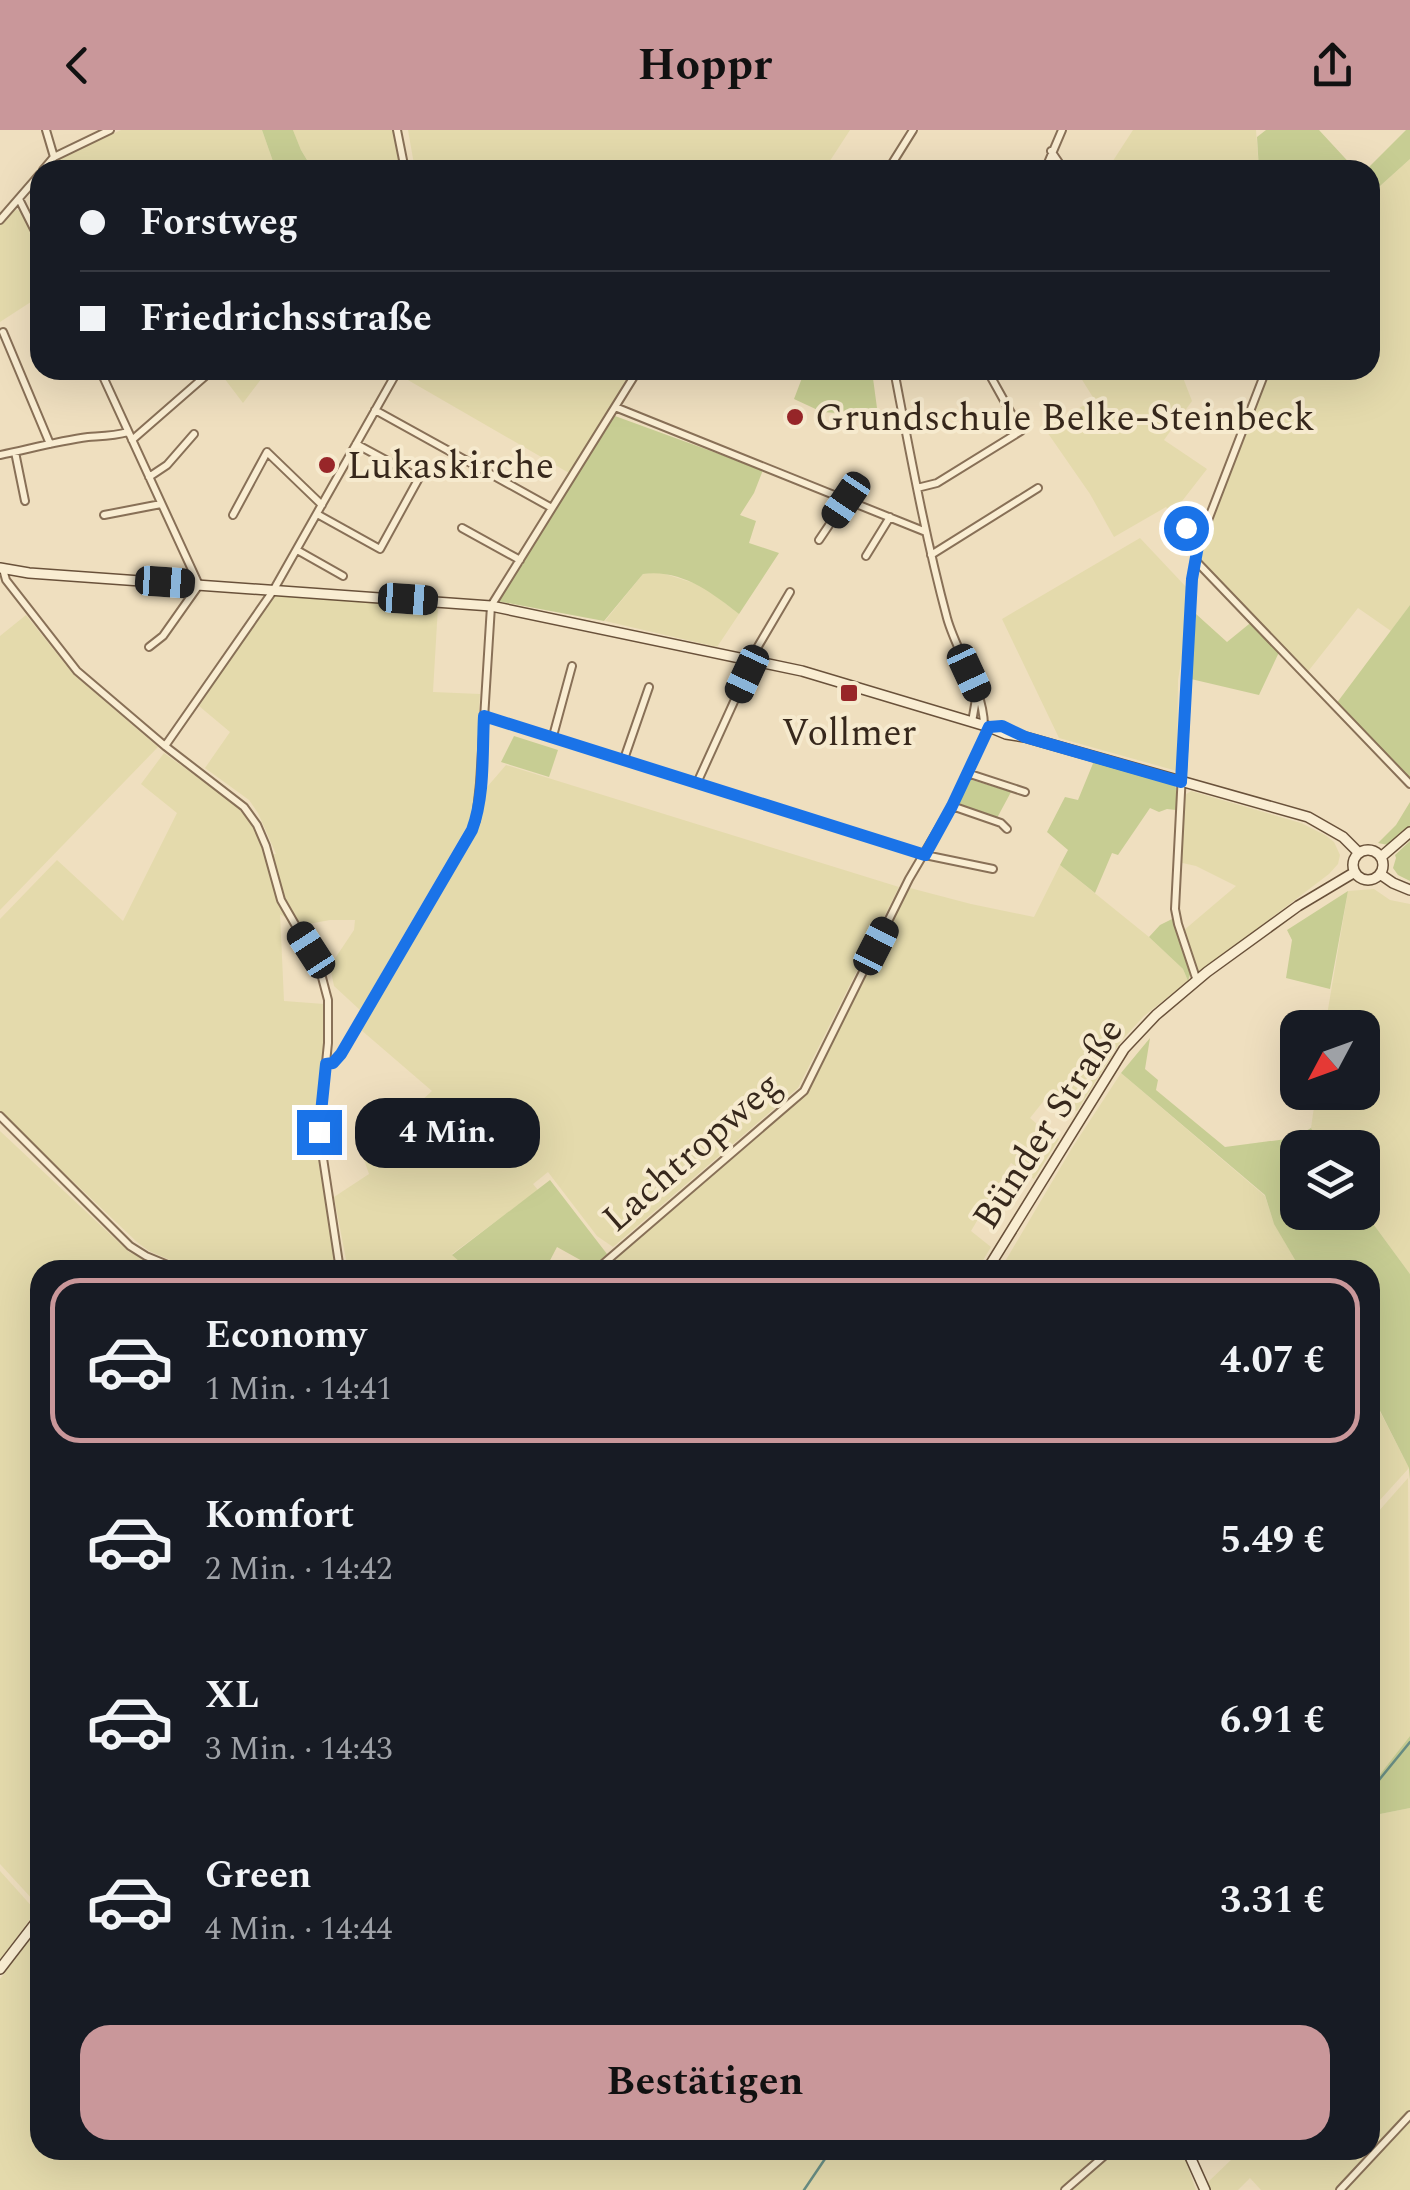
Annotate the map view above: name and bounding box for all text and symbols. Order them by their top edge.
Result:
text: Hoppr [638,31,772,100]
icon: back [50,38,105,93]
icon: share [1305,38,1360,93]
text: Forstweg [140,194,298,252]
text: Friedrichsstraße [140,290,432,348]
place label: Grundschule Belke-Steinbeck [815,390,1315,448]
marker: Grundschule Belke-Steinbeck [784,406,806,428]
place label: Lukaskirche [347,438,554,496]
marker: Lukaskirche [316,454,338,476]
car [817,467,875,533]
route start [1164,506,1209,551]
car [134,565,196,599]
car [377,582,439,616]
car [943,639,995,707]
car [721,640,773,708]
marker: Vollmer [838,682,860,704]
place label: Vollmer [781,705,917,763]
car [849,912,903,980]
car [282,917,340,983]
street label: Bünder Straße [958,1007,1139,1242]
north arrow [1280,1010,1380,1110]
map controls [1280,1010,1380,1230]
street label: Lachtropweg [590,1058,795,1247]
callout: 4 Min. [354,1097,539,1167]
text: 4 Min. [399,1108,496,1157]
route end [297,1110,342,1155]
button: layers [1280,1130,1380,1230]
text: Economy [205,1307,366,1365]
icon: car [85,1316,175,1406]
text: 4.07 € [1220,1332,1325,1390]
text: 1 Min. · 14:41 [205,1365,392,1414]
text: Komfort [205,1487,354,1545]
icon: car [85,1496,175,1586]
text: 5.49 € [1220,1512,1325,1570]
text: 2 Min. · 14:42 [205,1545,392,1594]
text: XL [205,1667,259,1725]
icon: car [85,1676,175,1766]
text: 6.91 € [1220,1692,1325,1750]
text: 3 Min. · 14:43 [205,1725,392,1774]
text: Green [205,1847,312,1905]
icon: car [85,1856,175,1946]
text: 3.31 € [1220,1872,1325,1930]
text: 4 Min. · 14:44 [205,1905,392,1954]
button: Bestätigen [80,2025,1330,2140]

